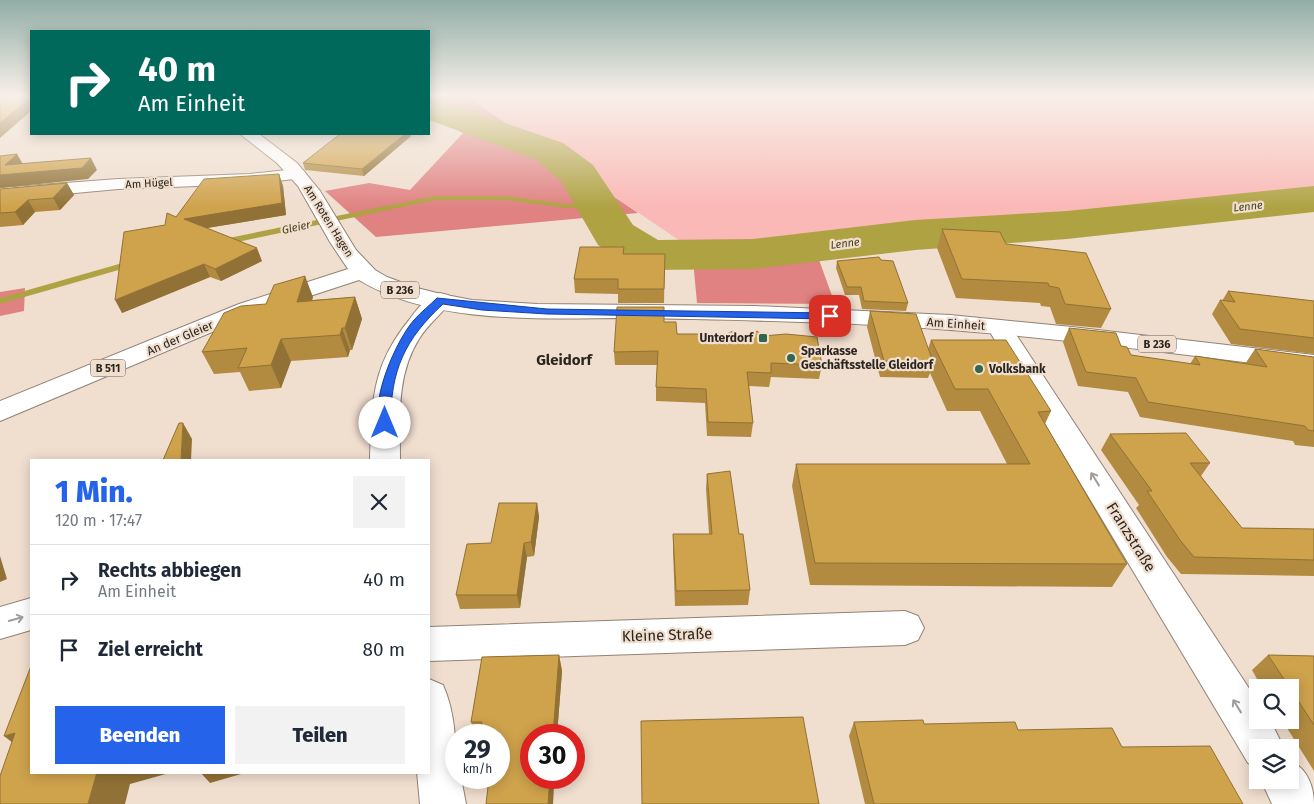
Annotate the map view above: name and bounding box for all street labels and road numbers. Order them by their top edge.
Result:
street label: Am Hügel [125,176,173,191]
street label: Am Roten Hagen [301,183,356,260]
road number: B 236 [381,282,419,298]
street label: Am Einheit [926,315,986,333]
street label: An der Gleier [145,318,216,358]
road number: B 236 [1138,336,1176,352]
road number: B 511 [90,359,126,376]
street label: Franzstraße [1103,499,1159,575]
street label: Kleine Straße [621,624,713,646]

